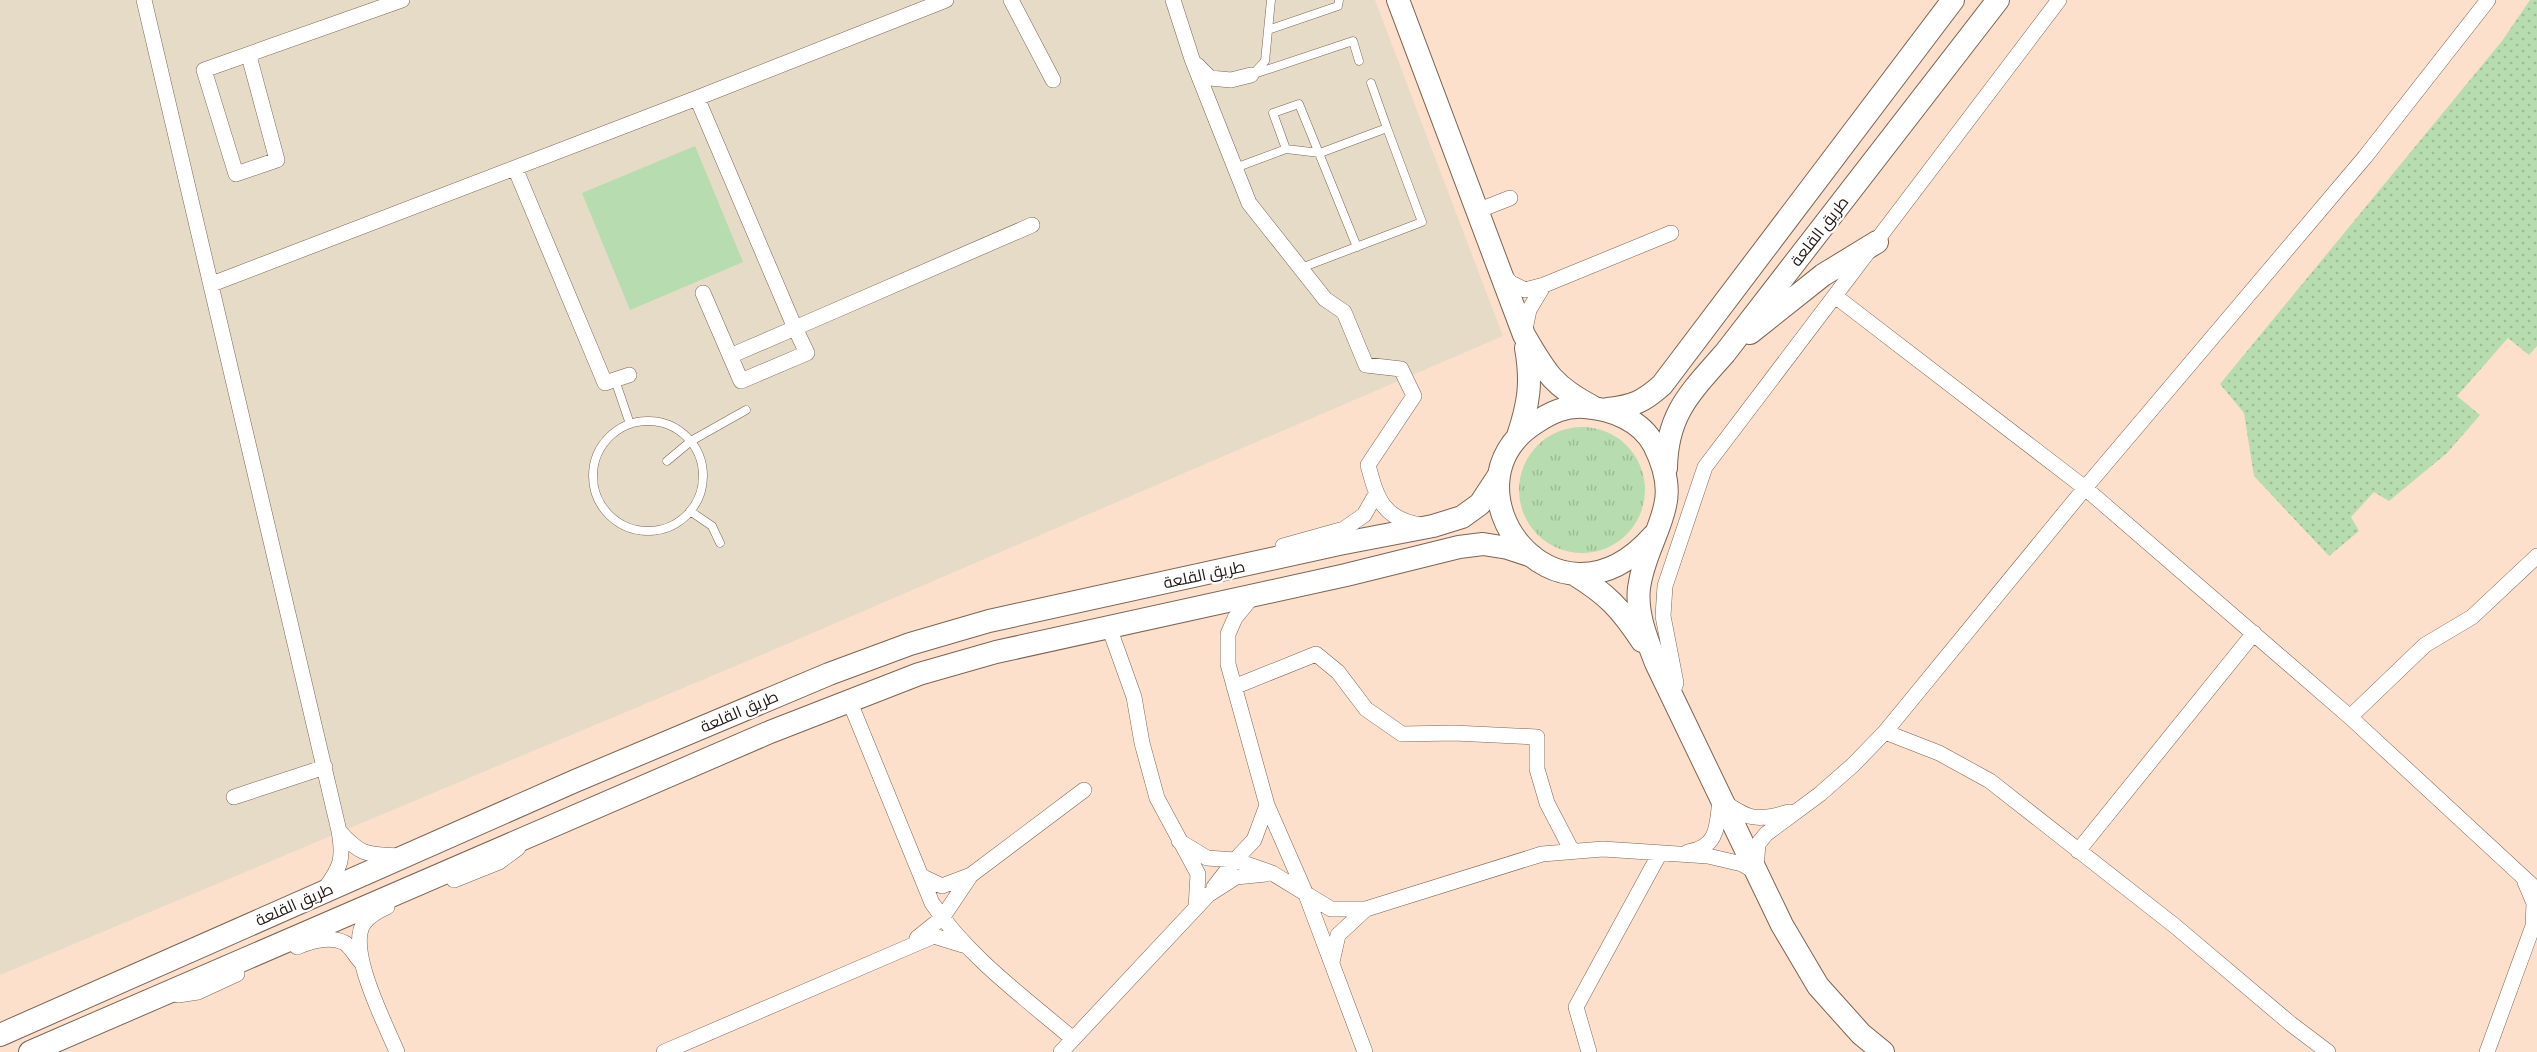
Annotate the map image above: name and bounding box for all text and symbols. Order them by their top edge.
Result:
street label: طريق القلعة [1786,193,1853,270]
street label: طريق القلعة [1162,557,1247,593]
street label: طريق القلعة [697,686,782,737]
street label: طريق القلعة [252,879,336,931]

